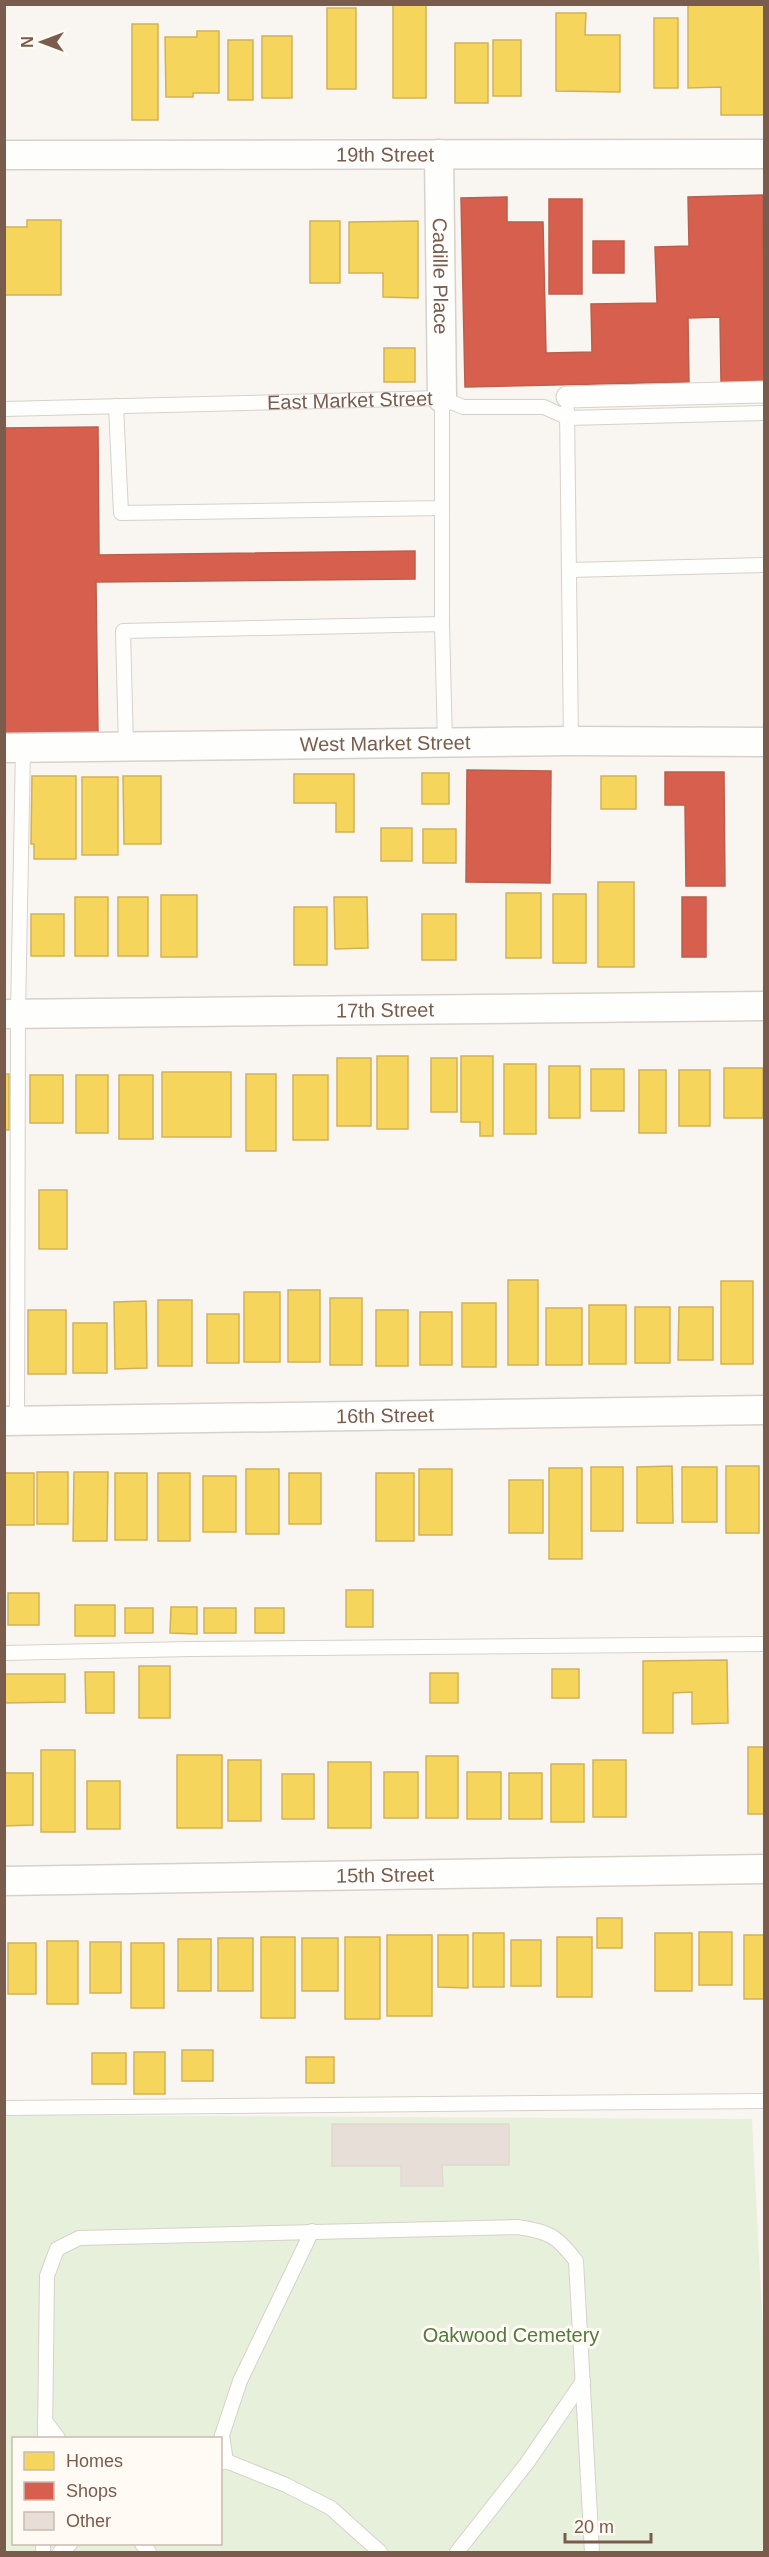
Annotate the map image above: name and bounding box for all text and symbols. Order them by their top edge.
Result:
north arrow [12,12,72,72]
text: N [19,36,36,48]
street label: 19th Street [336,143,434,166]
street label: Cadille Place [429,217,452,335]
street label: East Market Street [267,387,433,413]
street label: West Market Street [299,731,471,755]
street label: 17th Street [336,998,434,1022]
street label: 16th Street [336,1404,434,1427]
street label: 15th Street [336,1863,435,1887]
park label: Oakwood Cemetery [423,2324,599,2346]
legend [12,2437,222,2545]
text: Homes [66,2451,123,2471]
text: Shops [66,2481,117,2501]
scale bar [565,2506,650,2544]
text: Other [66,2511,111,2531]
text: 20 m [574,2517,614,2537]

